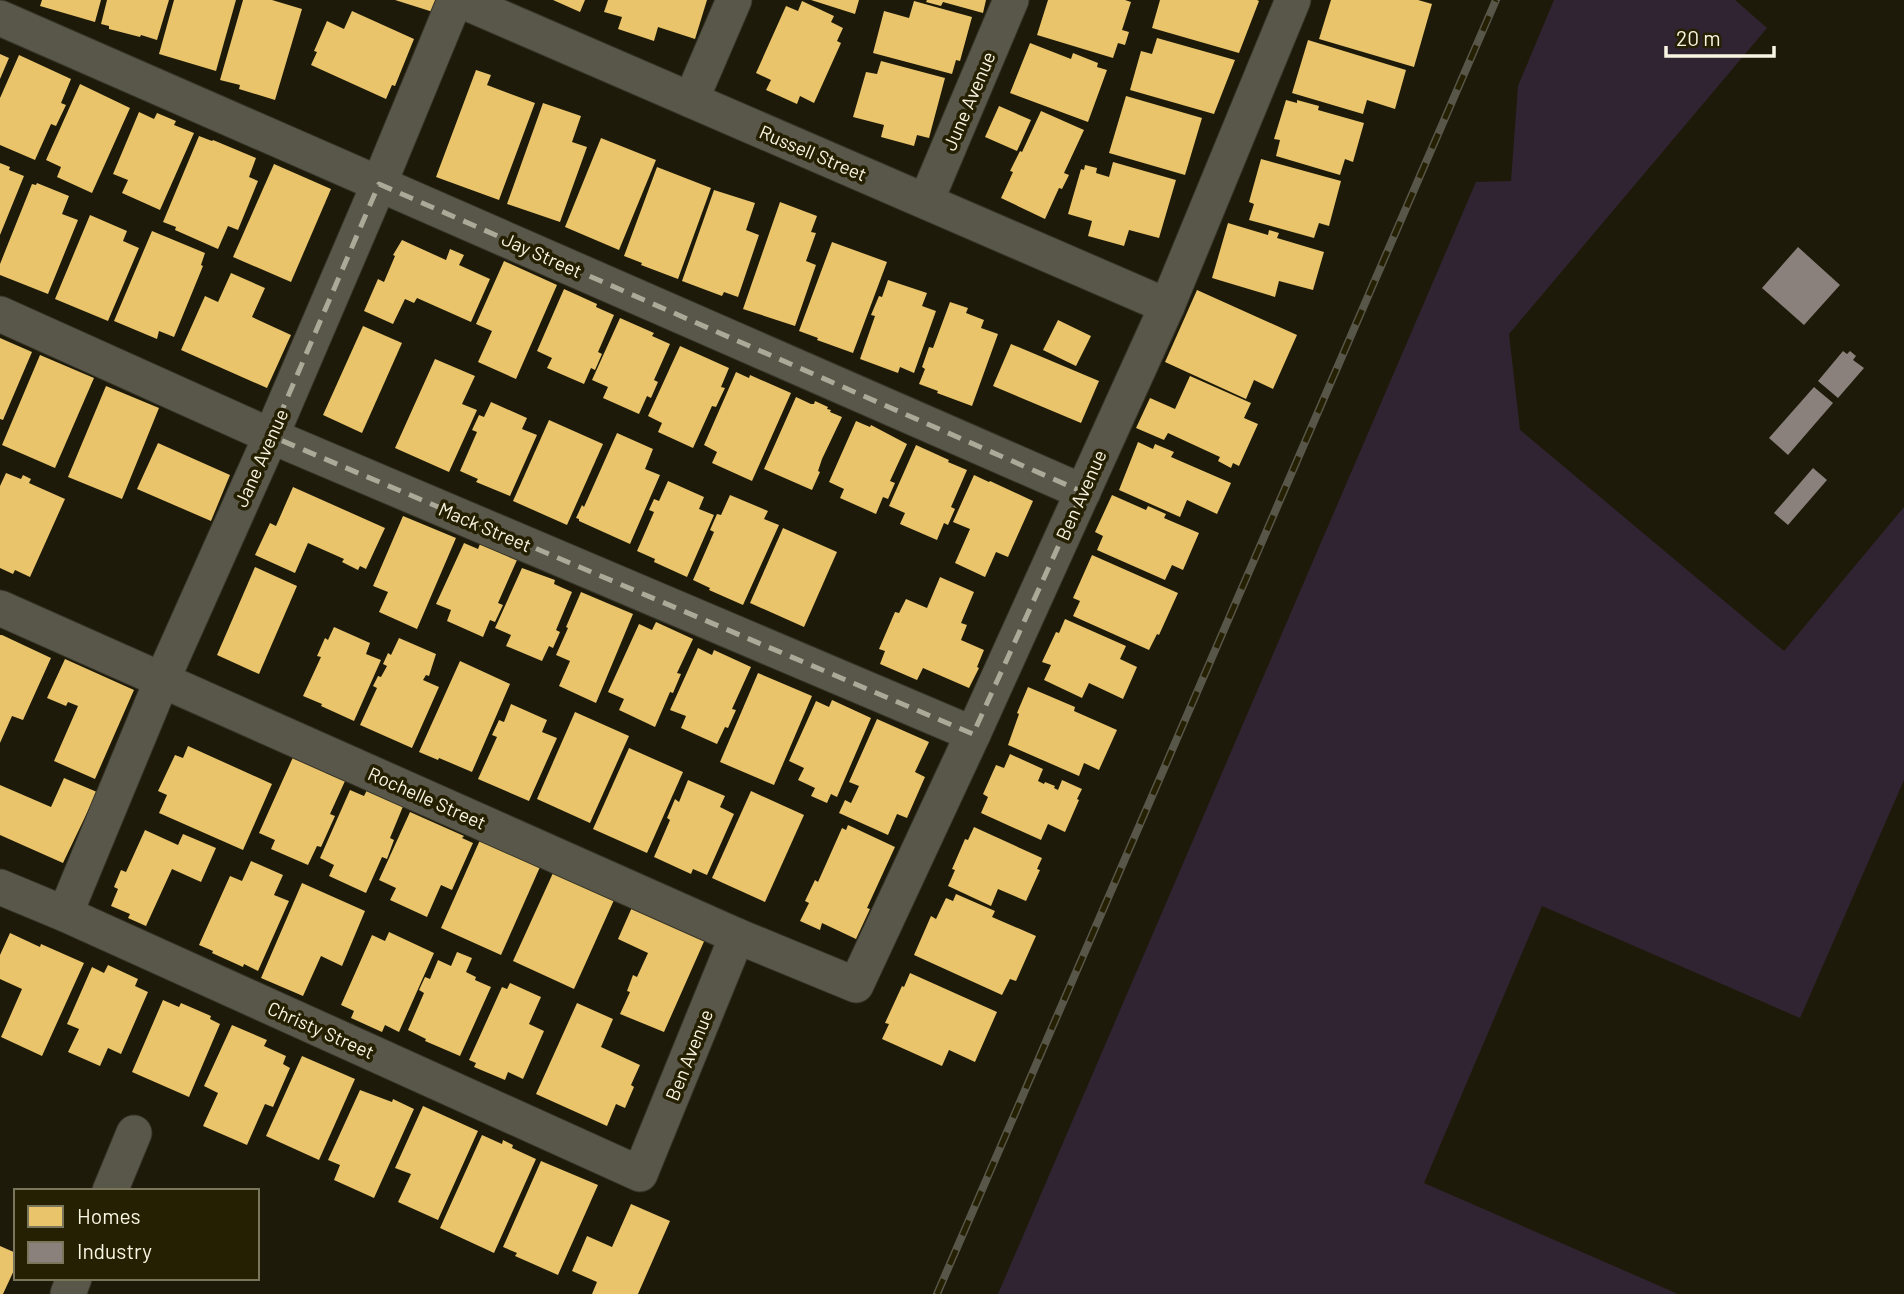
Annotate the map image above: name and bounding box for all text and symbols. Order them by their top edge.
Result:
scale bar [1666,14,1774,58]
text: 20 m [1676,25,1721,50]
street label: June Avenue [937,48,1000,154]
street label: Russell Street [756,120,870,185]
street label: Jay Street [499,227,586,282]
street label: Jane Avenue [229,405,292,510]
street label: Ben Avenue [1050,446,1111,544]
street label: Mack Street [435,497,535,556]
street label: Rochelle Street [365,761,490,834]
street label: Christy Street [264,996,378,1063]
street label: Ben Avenue [660,1006,717,1104]
legend [14,1189,259,1280]
text: Homes [77,1203,141,1228]
text: Industry [77,1238,152,1263]

